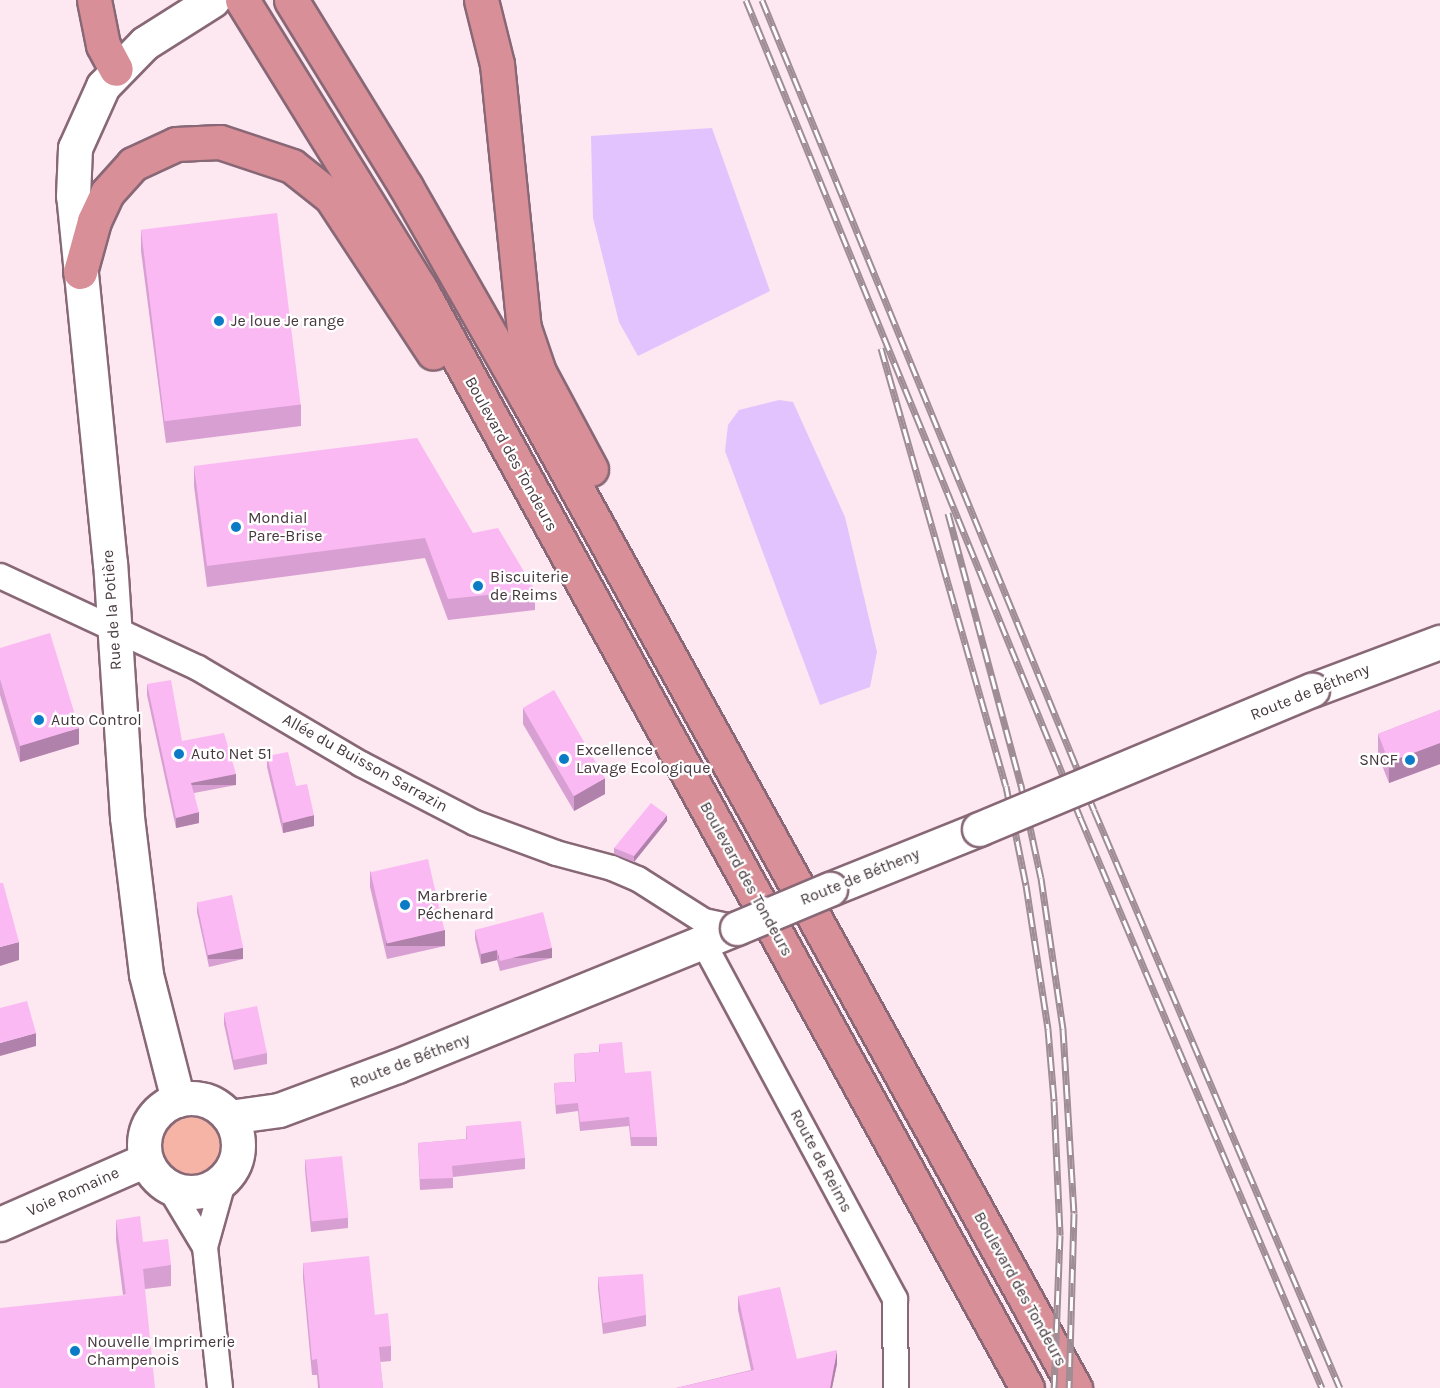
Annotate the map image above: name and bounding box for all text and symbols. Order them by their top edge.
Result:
place label: Je loue Je range [231,311,344,331]
marker: Je loue Je range [212,314,226,328]
street label: Boulevard des Tondeurs [461,373,561,535]
place label: Mondial Pare-Brise [248,508,322,546]
marker: Mondial Pare-Brise [229,520,243,534]
street label: Rue de la Potière [98,549,126,671]
place label: Biscuiterie de Reims [490,567,569,605]
marker: Biscuiterie de Reims [471,579,485,593]
street label: Route de Bétheny [1248,659,1372,725]
place label: Auto Control [51,710,142,730]
street label: Allée du Buisson Sarrazin [279,710,451,816]
marker: Auto Control [32,713,46,727]
place label: Excellence Lavage Ecologique [576,740,710,778]
place label: Auto Net 51 [191,744,272,764]
marker: Auto Net 51 [172,747,186,761]
place label: SNCF [1359,750,1398,770]
marker: Excellence Lavage Ecologique [557,752,571,766]
marker: SNCF [1403,753,1417,767]
street label: Boulevard des Tondeurs [696,798,796,960]
street label: Route de Bétheny [798,844,922,910]
place label: Marbrerie Péchenard [417,886,494,924]
marker: Marbrerie Péchenard [398,898,412,912]
street label: Route de Bétheny [347,1029,473,1093]
street label: Route de Reims [786,1106,856,1216]
street label: Voie Romaine [24,1163,122,1221]
street label: Boulevard des Tondeurs [970,1208,1070,1370]
place label: Nouvelle Imprimerie Champenois [87,1332,235,1370]
marker: Nouvelle Imprimerie Champenois [68,1344,82,1358]

